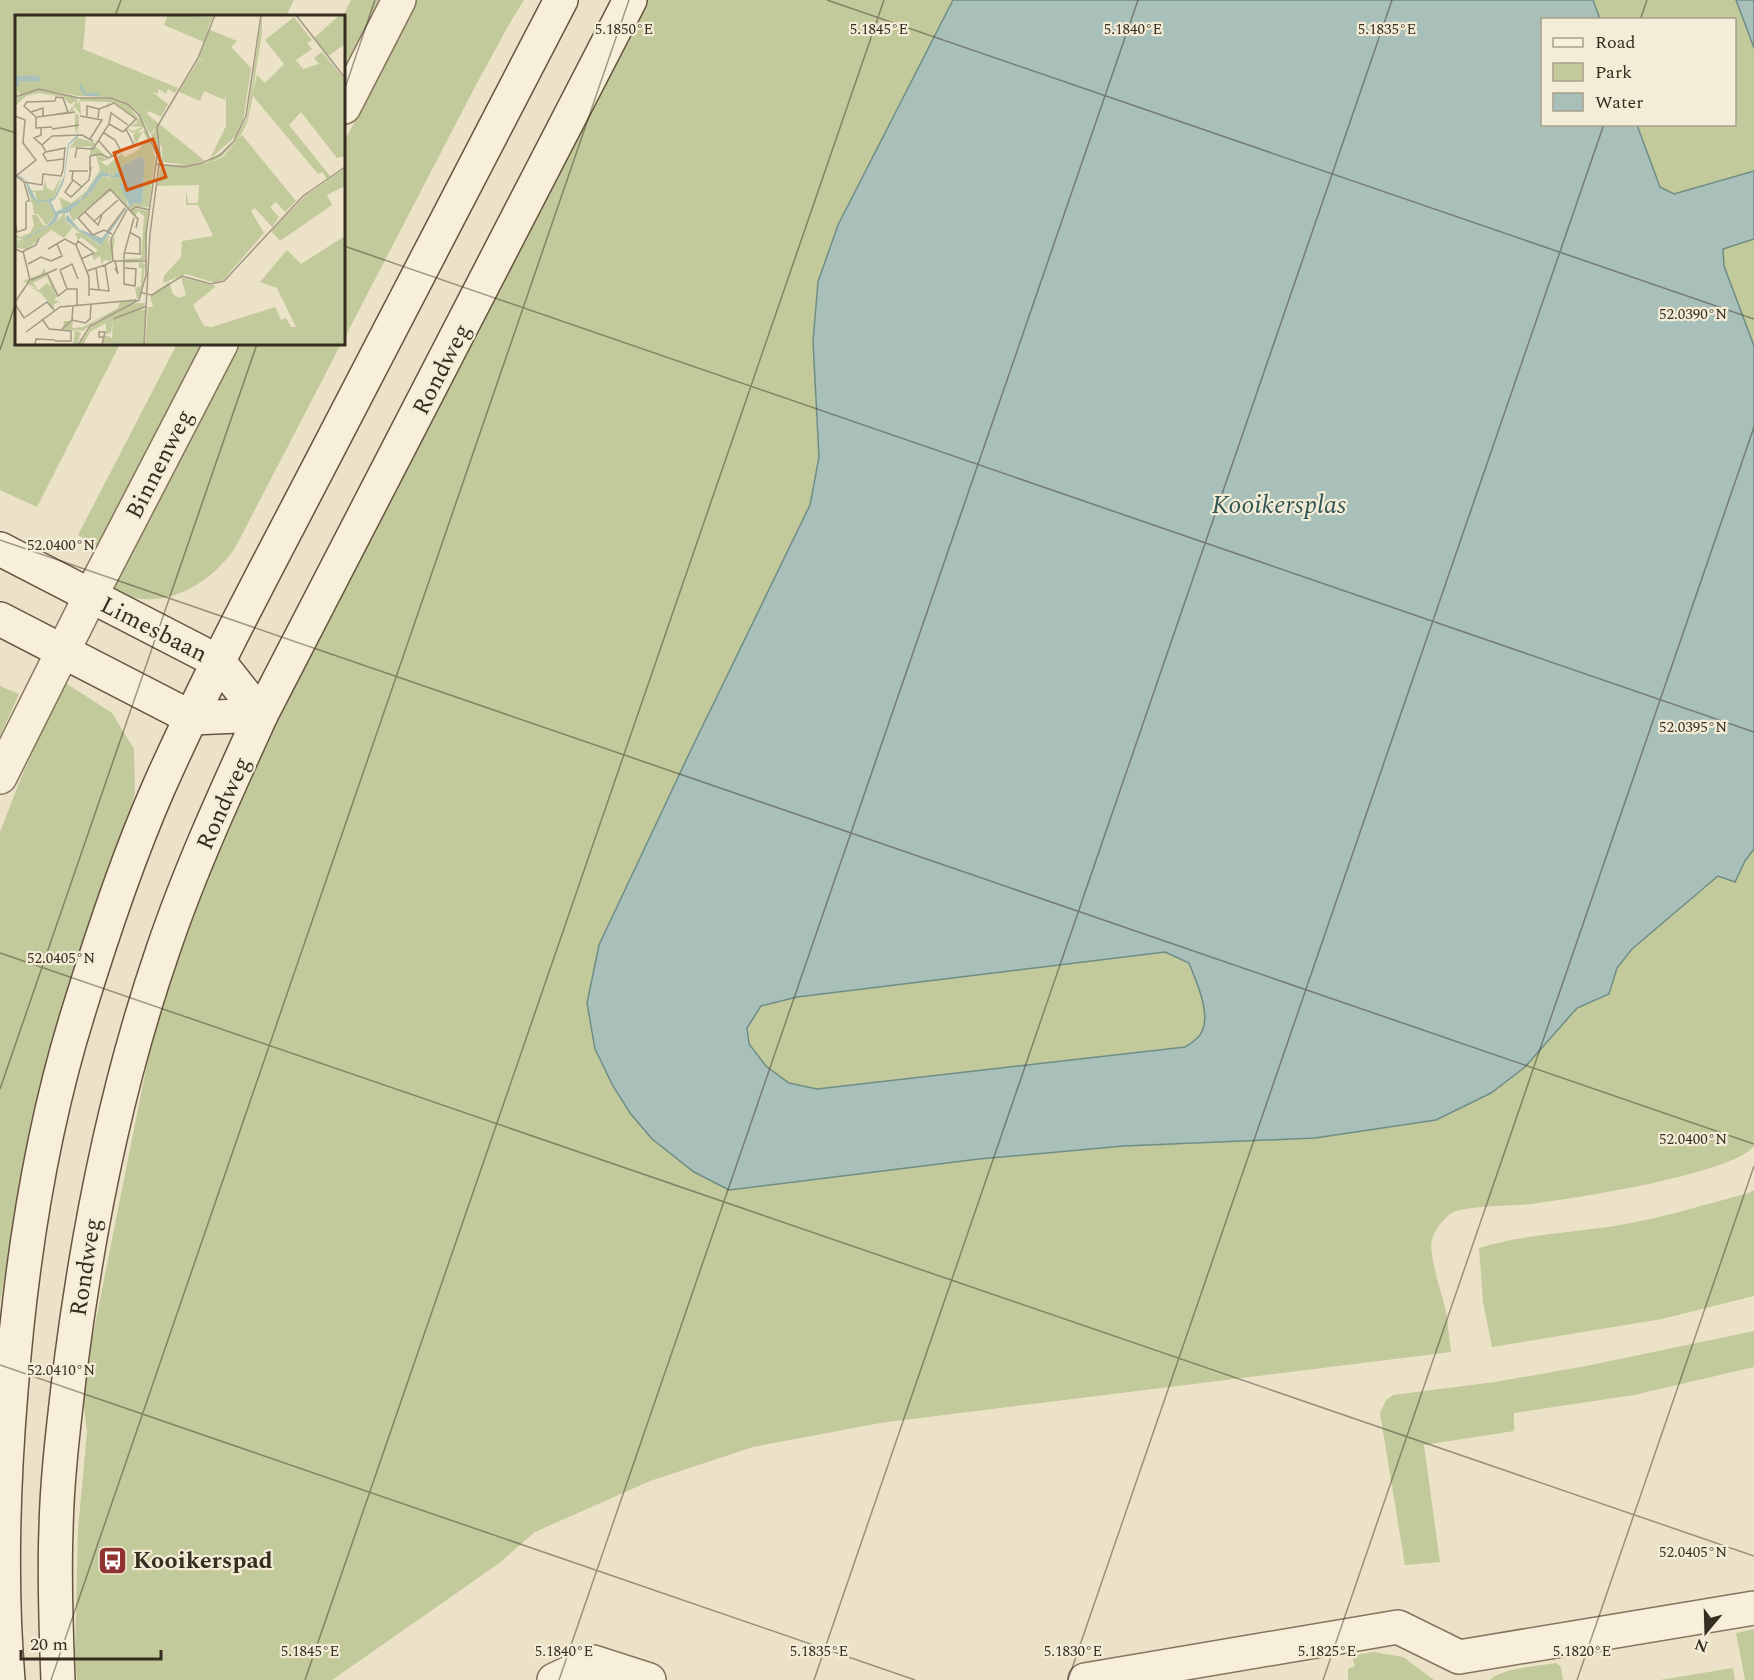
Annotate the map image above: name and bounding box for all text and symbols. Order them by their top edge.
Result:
inset map [15,15,345,345]
text: 5.1850°E [595,18,653,41]
text: 5.1845°E [850,18,908,41]
text: 5.1840°E [1104,18,1162,41]
text: 5.1835°E [1358,18,1416,41]
legend [1541,18,1736,126]
text: Road [1595,29,1636,56]
text: Park [1595,59,1632,86]
text: Water [1595,89,1643,116]
text: 52.0390°N [1659,303,1727,326]
street label: Rondweg [403,317,480,422]
street label: Binnenweg [117,403,203,526]
water label: Kooikersplas [1212,485,1346,525]
text: 52.0400°N [27,534,95,557]
street label: Limesbaan [94,588,213,672]
text: 52.0395°N [1659,716,1727,739]
street label: Rondweg [187,751,260,856]
text: 52.0405°N [27,947,95,970]
text: 52.0400°N [1659,1128,1727,1151]
street label: Rondweg [60,1215,112,1319]
text: 52.0410°N [27,1359,95,1382]
text: 52.0405°N [1659,1541,1727,1564]
place label: Kooikerspad [133,1543,273,1579]
bus stop icon: Kooikerspad [96,1544,128,1576]
north arrow [1676,1602,1736,1662]
scale bar [21,1623,160,1661]
text: 20 m [30,1631,68,1658]
text: N [1691,1632,1712,1659]
text: 5.1845°E [281,1640,339,1663]
text: 5.1840°E [535,1640,593,1663]
text: 5.1835°E [790,1640,848,1663]
text: 5.1830°E [1044,1640,1102,1663]
text: 5.1825°E [1298,1640,1356,1663]
text: 5.1820°E [1553,1640,1611,1663]

